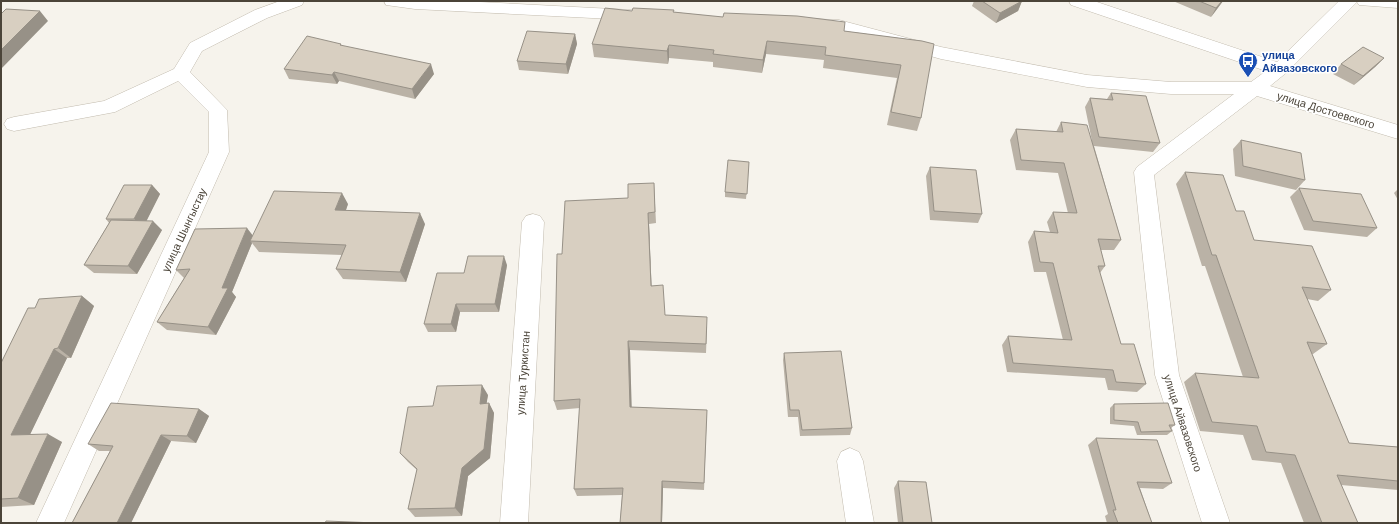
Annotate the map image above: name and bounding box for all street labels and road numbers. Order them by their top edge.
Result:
street label: улица Достоевского [1275,88,1377,132]
street label: улица Шынгыстау [158,185,210,274]
street label: улица Туркистан [513,330,533,416]
street label: улица Айвазовского [1161,373,1205,473]

